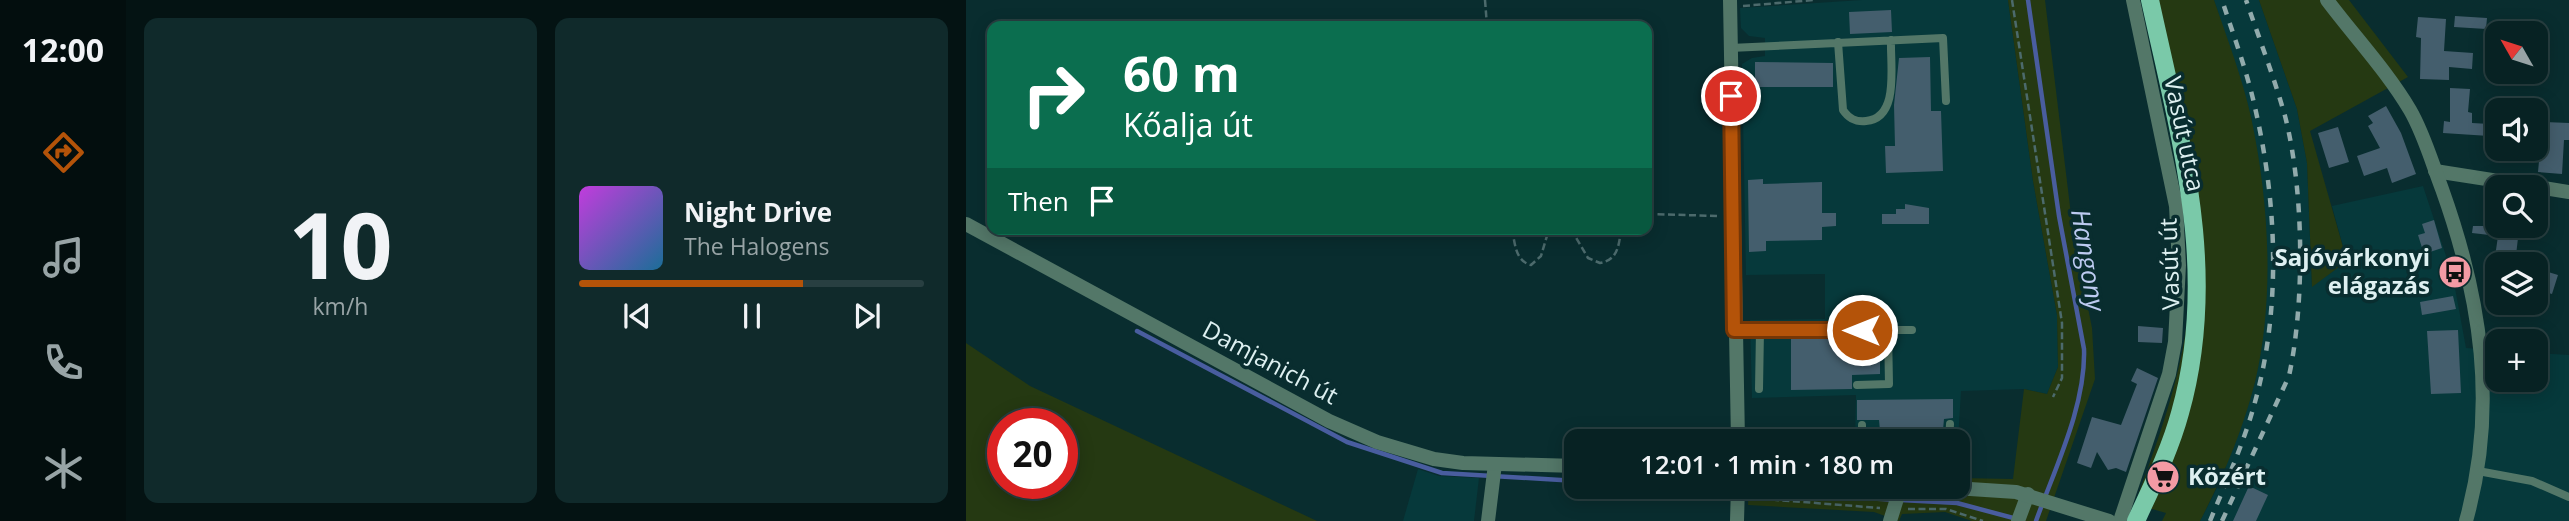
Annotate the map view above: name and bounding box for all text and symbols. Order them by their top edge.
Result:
north arrow [2485,21,2548,84]
map controls [2485,21,2548,392]
text: 12:00 [22,28,104,71]
text: 60 m [1123,40,1240,106]
icon: right [1008,49,1099,140]
pin [1701,66,1761,126]
street label: Vasút utca [2157,73,2214,194]
icon: arrive [1712,77,1750,115]
button: sound [2485,98,2548,161]
text: Kőalja út [1123,103,1253,146]
icon: directions [39,128,88,177]
button: search [2485,175,2548,238]
text: 10 [288,182,393,306]
icon: arrive [1083,182,1121,220]
text: Then [1008,183,1069,219]
text: Night Drive [684,194,832,230]
water label: Hangony [2063,206,2115,315]
street label: Vasút út [2150,218,2187,311]
text: The Halogens [684,230,830,262]
icon: music [39,233,88,282]
place label: Sajóvárkonyi elágazás [2275,240,2430,301]
button: layers [2485,252,2548,315]
bus stop icon: Sajóvárkonyi elágazás [2436,253,2474,291]
text: km/h [313,290,368,322]
position arrow [1825,293,1899,367]
icon: previous [618,297,656,335]
icon: pause [733,297,771,335]
icon: next [848,297,886,335]
street label: Damjanich út [1197,312,1344,411]
button: + [2485,329,2548,392]
icon: phone [39,338,88,387]
speed limit sign: 20 [987,408,1078,499]
icon: climate [39,444,88,493]
text: 12:01 · 1 min · 180 m [1640,446,1894,482]
supermarket icon: Közért [2144,458,2182,496]
place label: Közért [2188,459,2266,492]

